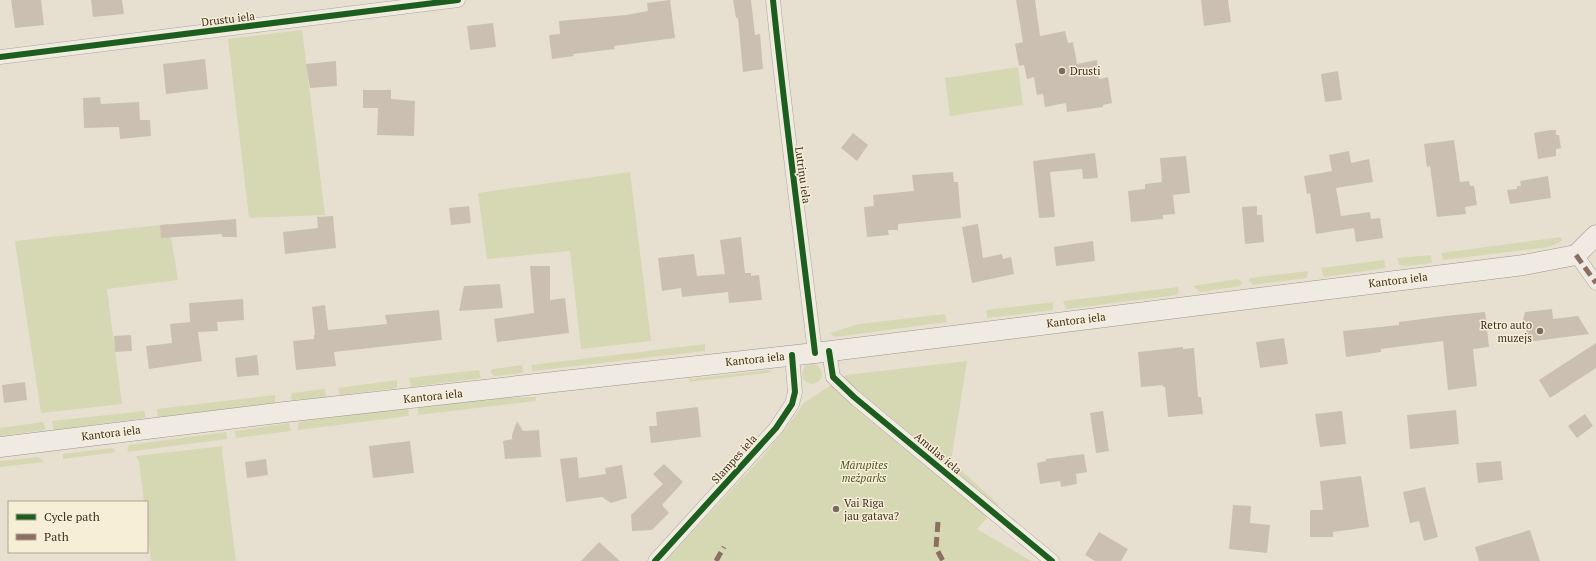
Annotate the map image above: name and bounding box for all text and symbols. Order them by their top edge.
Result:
street label: Drustu iela [200,9,256,29]
place label: Drusti [1070,64,1100,78]
marker: Drusti [1057,66,1067,76]
street label: Lutriņu iela [791,146,814,205]
street label: Kantora iela [1368,269,1429,291]
street label: Kantora iela [1046,309,1107,331]
place label: Retro auto muzejs [1481,318,1532,345]
marker: Retro auto muzejs [1535,326,1545,336]
street label: Kantora iela [725,349,786,369]
street label: Kantora iela [403,386,464,406]
street label: Kantora iela [81,422,142,444]
street label: Amulas iela [912,429,965,477]
street label: Slampes iela [708,431,760,486]
park label: Mārupītes mežparks [839,458,888,485]
place label: Vai Rīga jau gatava? [844,496,899,523]
legend [8,501,148,553]
marker: Vai Rīga jau gatava? [831,504,841,514]
text: Cycle path [44,509,100,524]
text: Path [44,529,69,544]

